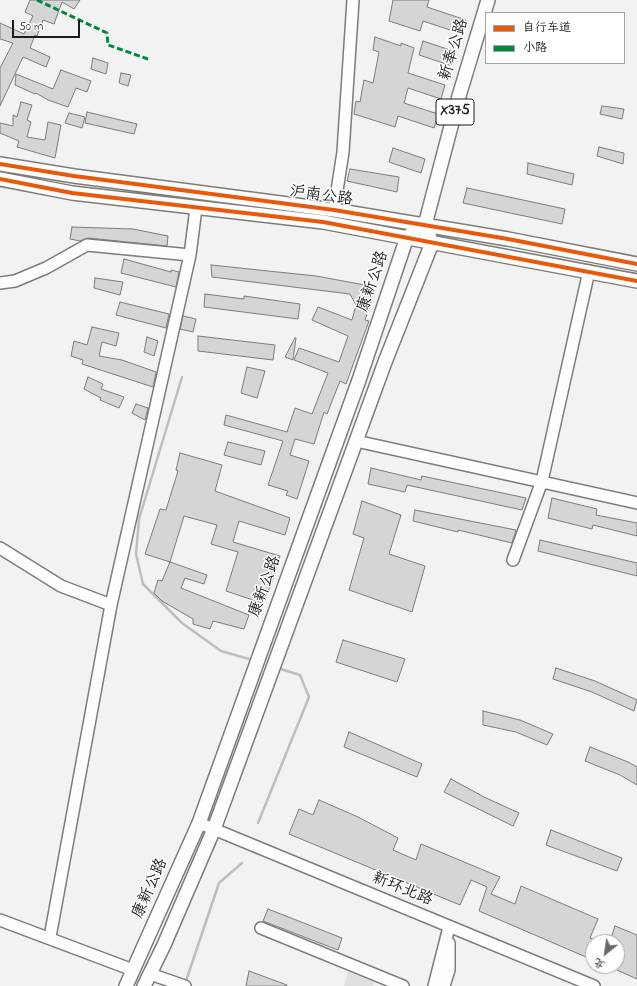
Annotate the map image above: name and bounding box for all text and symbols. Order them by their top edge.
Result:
scale bar [14,12,82,38]
legend [485,12,625,64]
street label: 新奉公路 [436,17,474,83]
text: 50 m [19,18,43,36]
text: 自行车道 [523,19,571,37]
text: 小路 [523,39,547,57]
road number: X375 [436,99,474,125]
street label: 沪南公路 [288,183,354,211]
street label: 康新公路 [355,249,393,315]
street label: 康新公路 [246,554,286,620]
street label: 康新公路 [129,856,173,922]
street label: 新环北路 [369,869,435,911]
north arrow [585,934,625,974]
text: 北 [591,954,608,973]

